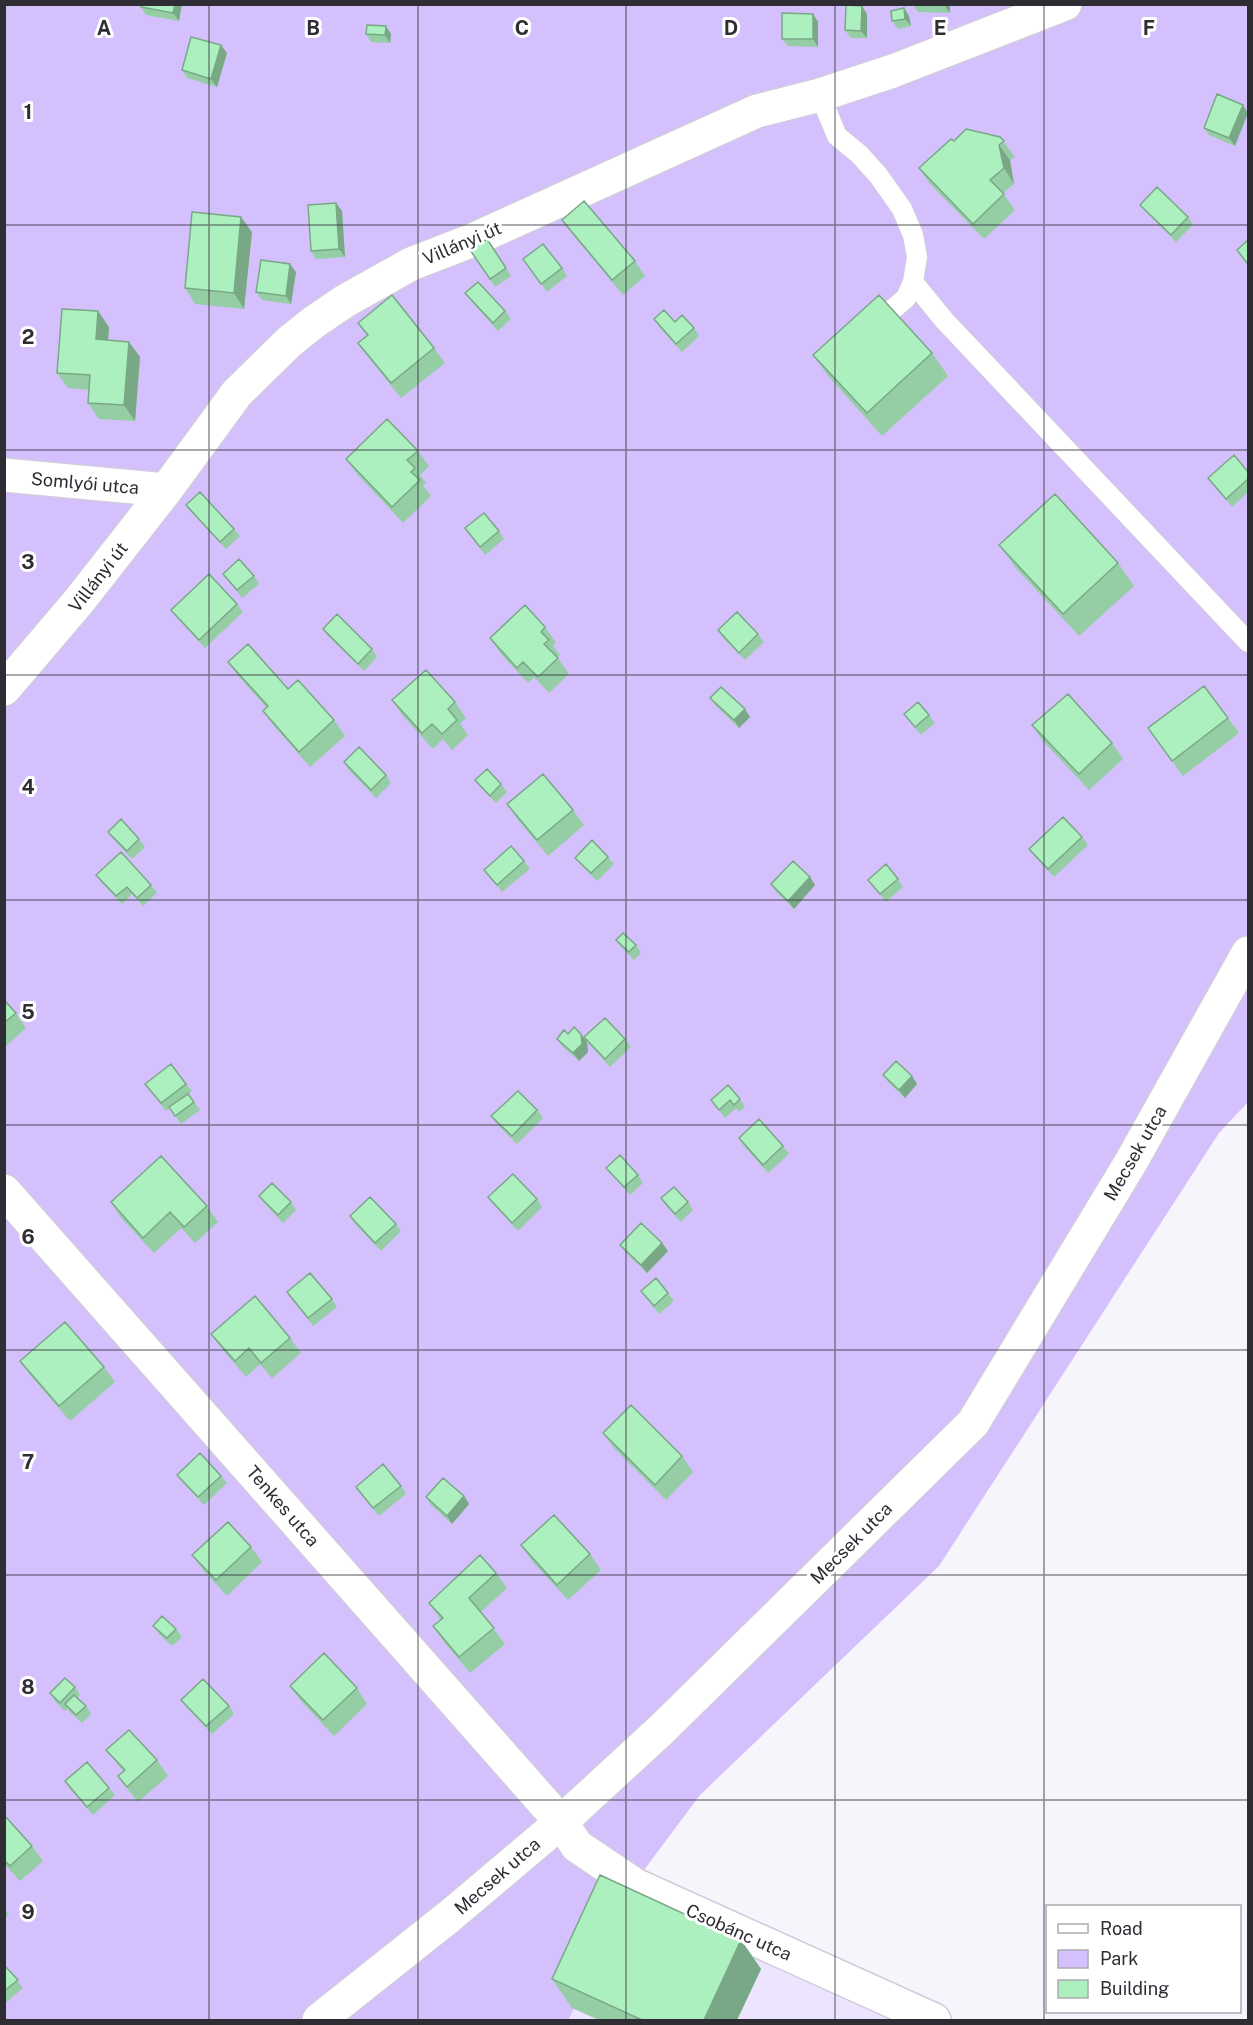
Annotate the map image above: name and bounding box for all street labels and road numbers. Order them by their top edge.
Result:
street label: Villányi út [420,217,504,269]
street label: Somlyói utca [30,468,140,498]
street label: Villányi út [64,538,132,616]
street label: Mecsek utca [1099,1102,1171,1204]
street label: Tenkes utca [242,1461,324,1551]
street label: Mecsek utca [806,1498,896,1588]
street label: Mecsek utca [450,1833,544,1919]
street label: Csobánc utca [683,1899,795,1965]

